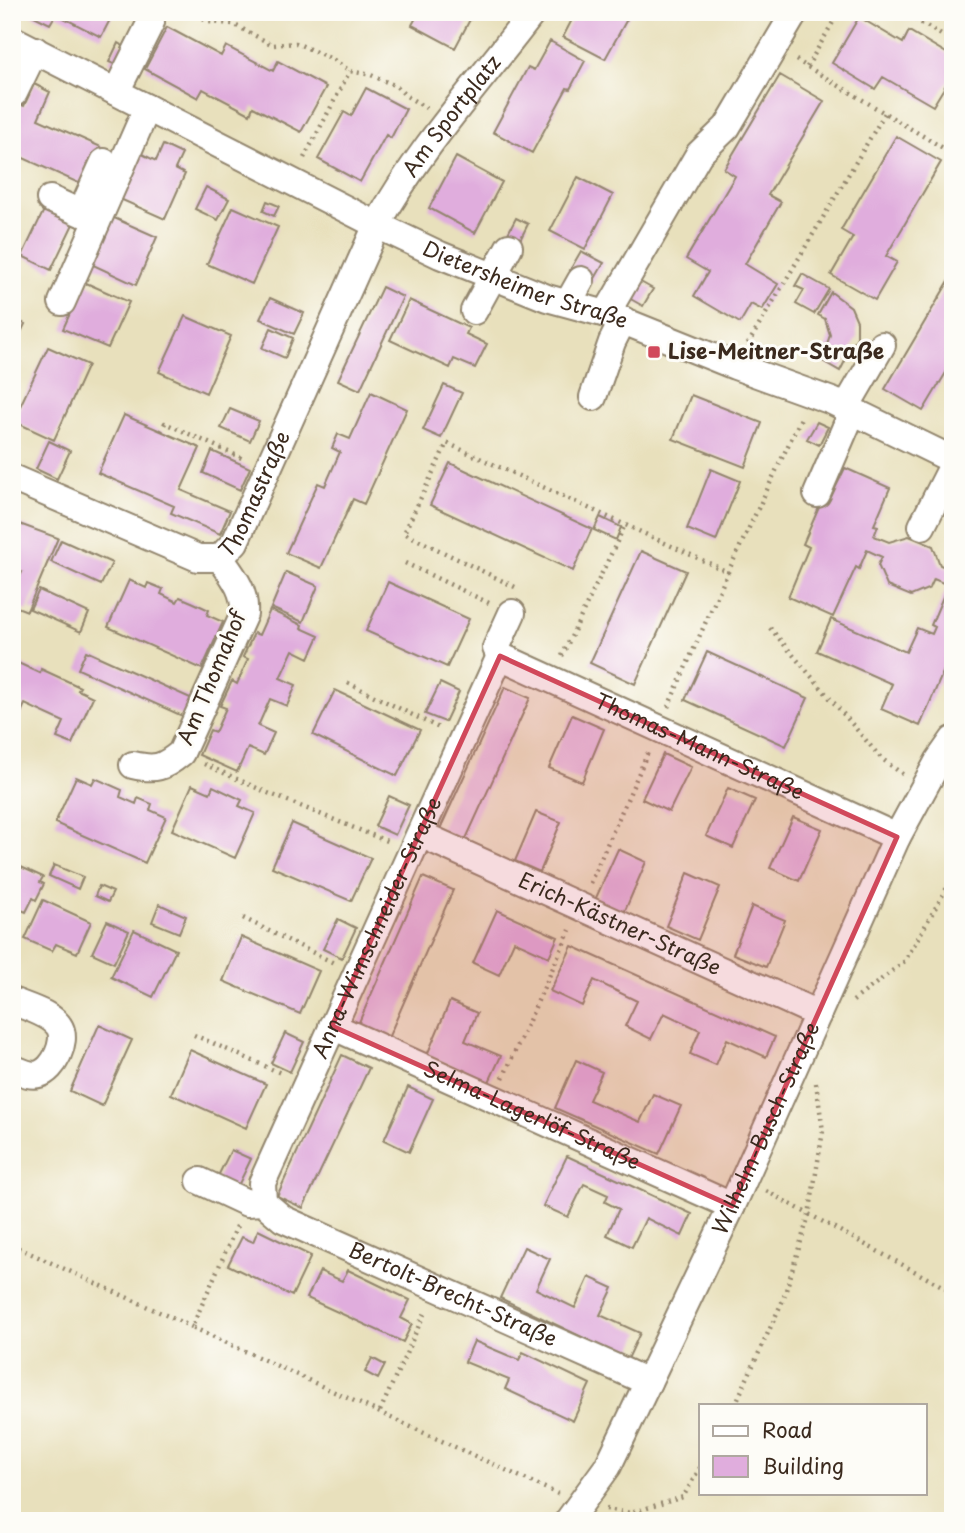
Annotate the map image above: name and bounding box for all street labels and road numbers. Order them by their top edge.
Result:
street label: Am Sportplatz [393,47,507,182]
street label: Dietersheimer Straße [418,231,634,335]
street label: Thomastraße [210,425,297,564]
street label: Am Thomahof [167,603,254,749]
street label: Thomas-Mann-Straße [590,683,810,807]
street label: Anna-Wimschneider-Straße [302,791,448,1063]
street label: Erich-Kästner-Straße [514,863,727,982]
street label: Wilhelm-Busch-Straße [703,1016,826,1239]
street label: Selma-Lagerlöf-Straße [419,1051,646,1177]
street label: Bertolt-Brecht-Straße [344,1232,563,1353]

